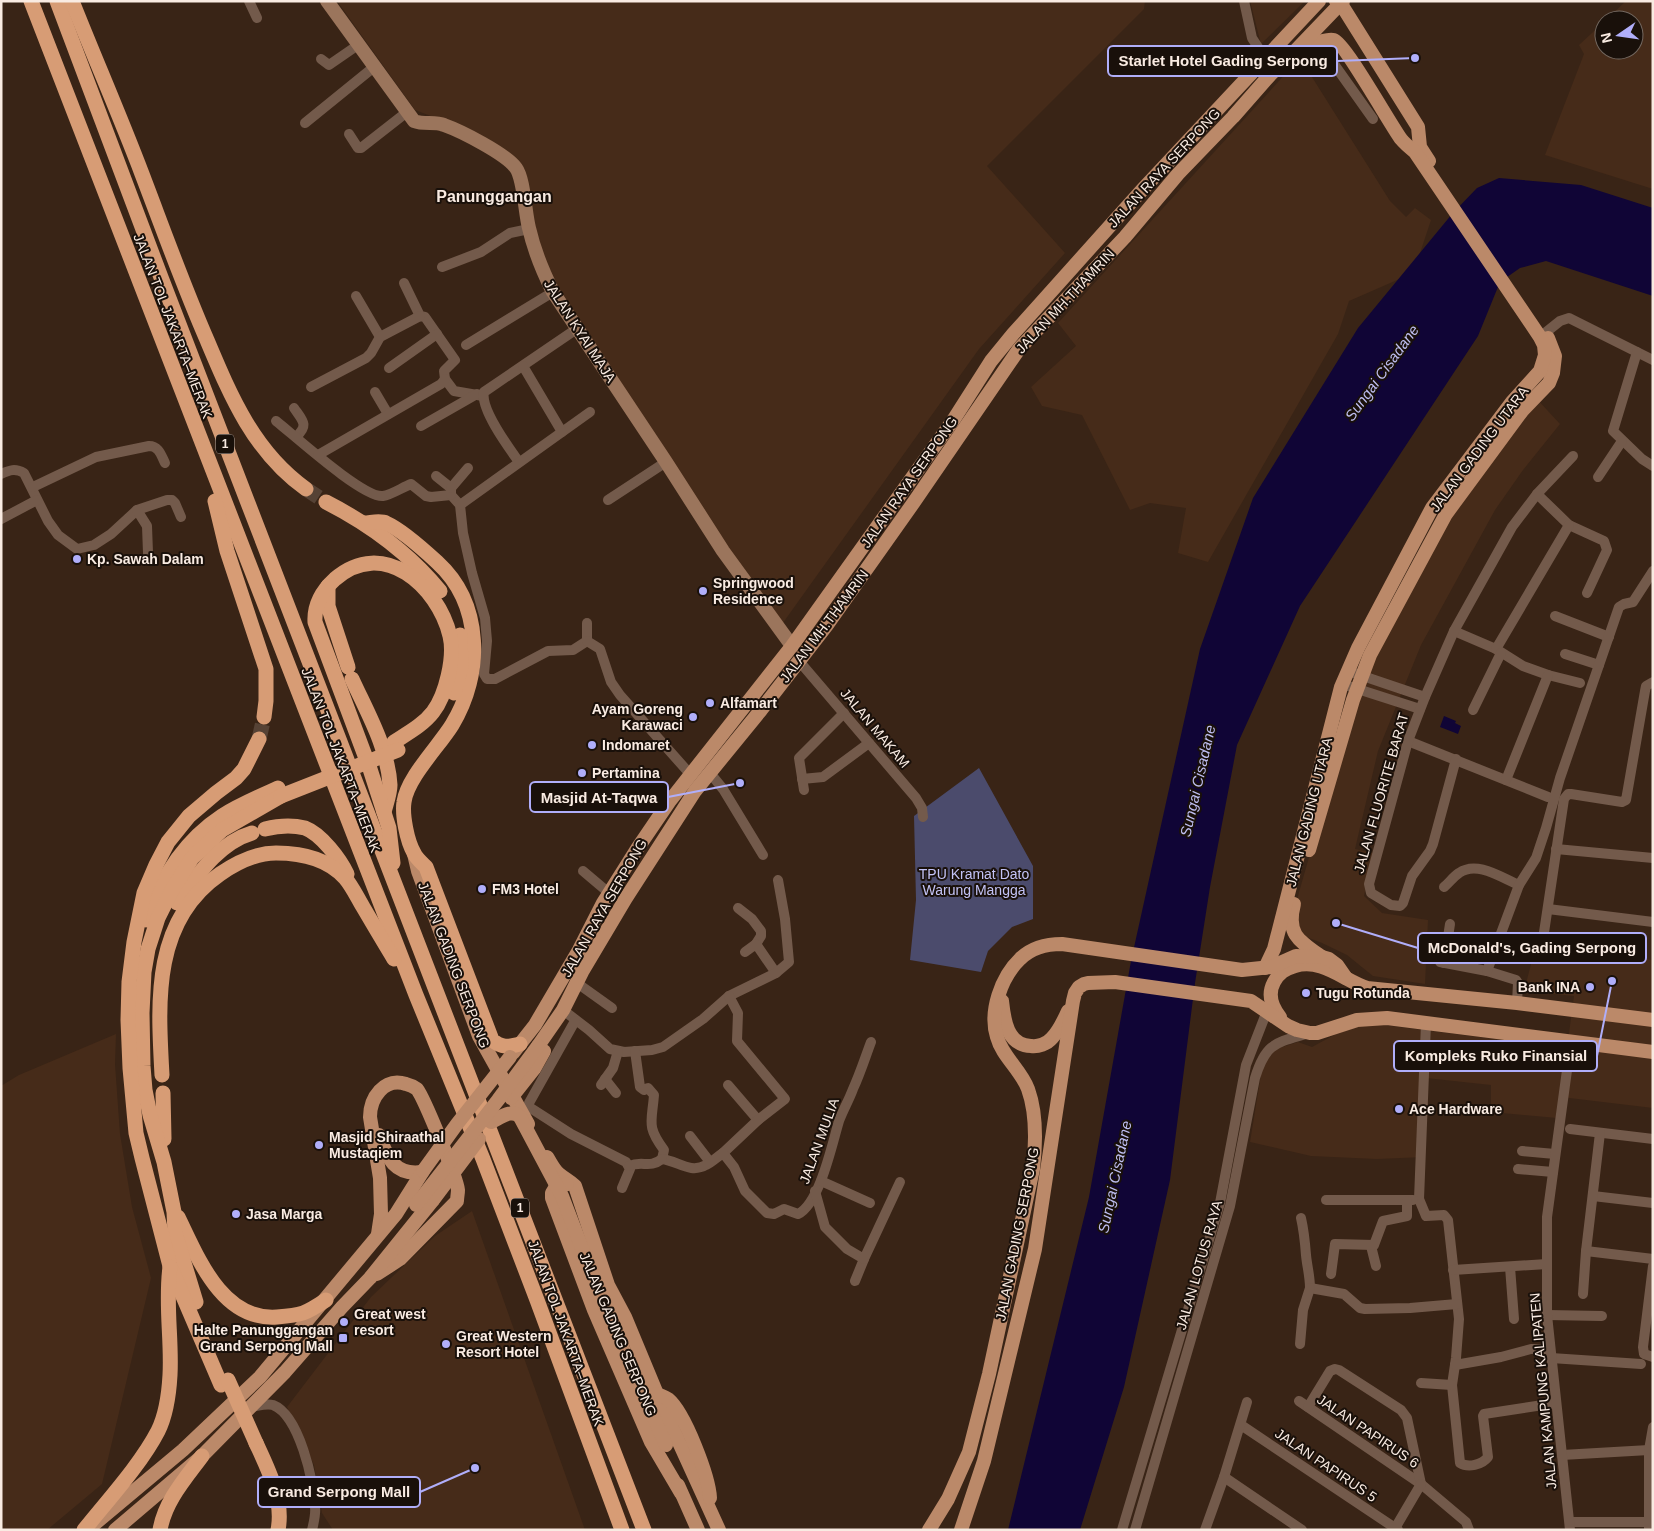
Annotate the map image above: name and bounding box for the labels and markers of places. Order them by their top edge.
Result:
callout: Starlet Hotel Gading Serpong [1108,46,1337,76]
place label: Kp. Sawah Dalam [87,551,204,567]
marker: Kp. Sawah Dalam [71,553,83,565]
place label: Springwood Residence [713,575,794,607]
marker: Springwood Residence [697,585,709,597]
place label: Alfamart [720,695,777,711]
marker: Alfamart [704,697,716,709]
place label: Ayam Goreng Karawaci [592,701,683,733]
marker: Ayam Goreng Karawaci [687,711,699,723]
place label: Indomaret [602,737,670,753]
marker: Indomaret [586,739,598,751]
place label: Pertamina [592,765,660,781]
marker: Pertamina [576,767,588,779]
callout: Masjid At-Taqwa [530,782,668,812]
place label: FM3 Hotel [492,881,559,897]
marker: FM3 Hotel [476,883,488,895]
callout: McDonald's, Gading Serpong [1418,933,1646,963]
place label: Bank INA [1518,979,1580,995]
marker: Bank INA [1584,981,1596,993]
place label: Tugu Rotunda [1316,985,1410,1001]
marker: Tugu Rotunda [1300,987,1312,999]
callout: Kompleks Ruko Finansial [1394,1041,1597,1071]
place label: Ace Hardware [1409,1101,1503,1117]
marker: Ace Hardware [1393,1103,1405,1115]
place label: Masjid Shiraathal Mustaqiem [329,1129,444,1161]
marker: Masjid Shiraathal Mustaqiem [313,1139,325,1151]
place label: Jasa Marga [246,1206,322,1222]
marker: Jasa Marga [230,1208,242,1220]
place label: Great west resort [354,1306,426,1338]
marker: Great west resort [338,1316,350,1328]
place label: Halte Panunggangan Grand Serpong Mall [194,1322,333,1354]
place label: Great Western Resort Hotel [456,1328,551,1360]
marker: Halte Panunggangan Grand Serpong Mall [337,1332,349,1344]
marker: Great Western Resort Hotel [440,1338,452,1350]
callout: Grand Serpong Mall [258,1477,420,1507]

